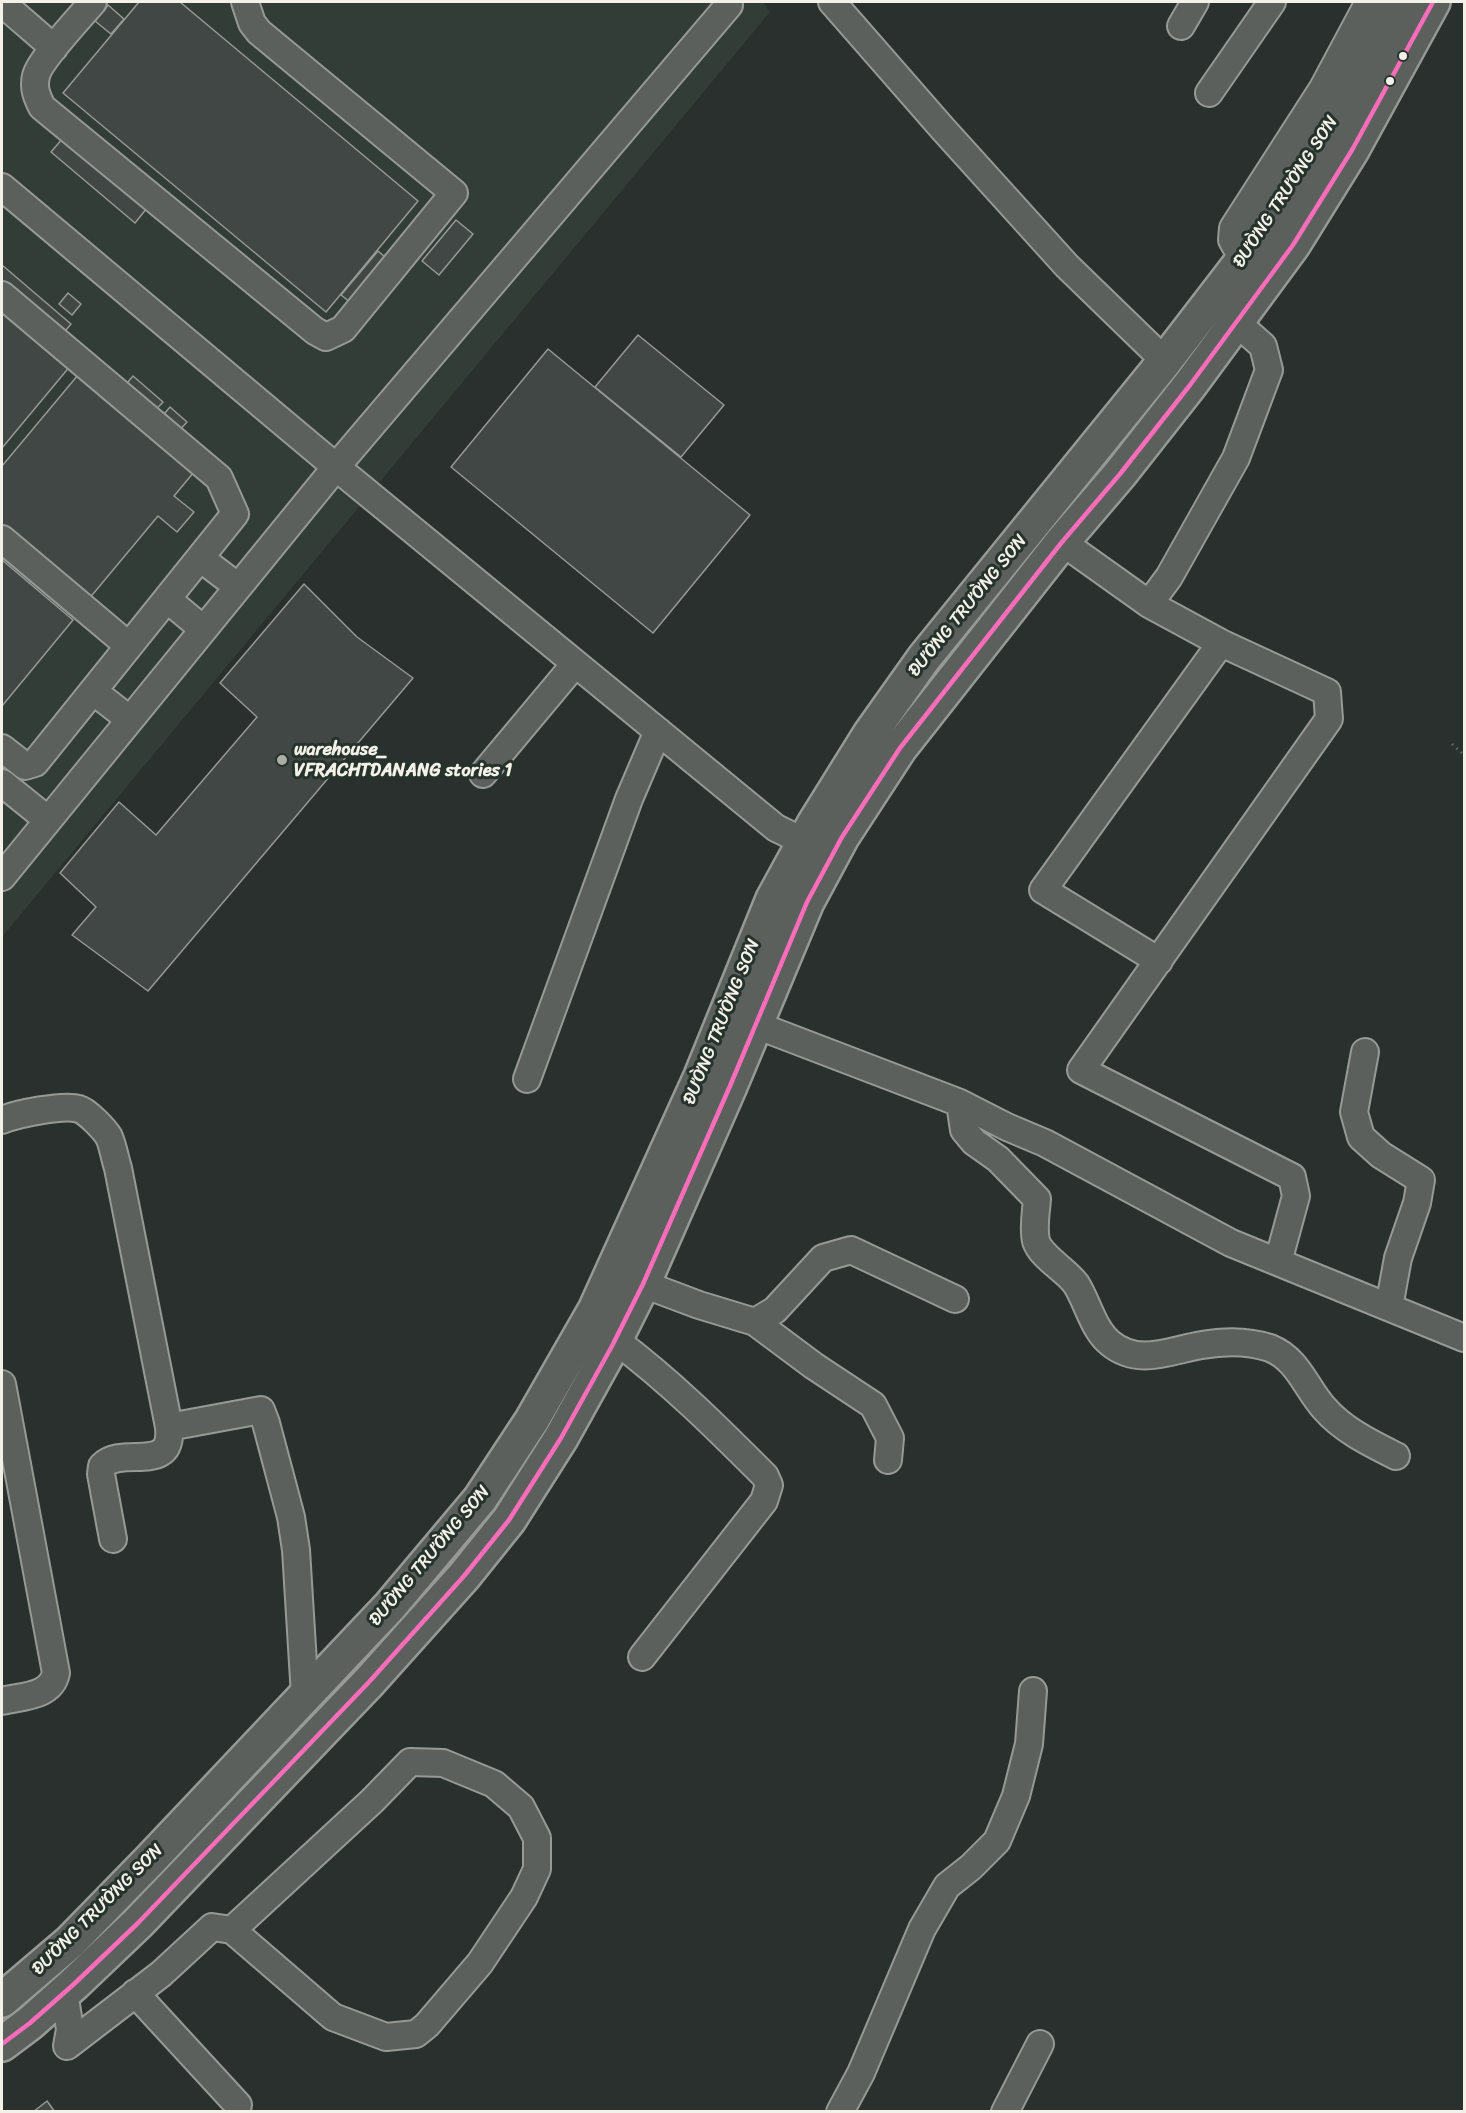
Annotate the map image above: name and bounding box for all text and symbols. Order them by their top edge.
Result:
unlabelled marker [1397,50,1409,62]
unlabelled marker [1384,75,1396,87]
street label: ĐƯỜNG TRƯỜNG SƠN [1229,112,1343,272]
street label: ĐƯỜNG TRƯỜNG SƠN [904,531,1032,681]
place label: warehouse_ VFRACHTDANANG stories 1 [294,739,512,782]
marker: warehouse_ VFRACHTDANANG stories 1 [275,753,289,767]
street label: ĐƯỜNG TRƯỜNG SƠN [679,936,765,1108]
street label: ĐƯỜNG TRƯỜNG SƠN [365,1482,495,1630]
street label: ĐƯỜNG TRƯỜNG SƠN [28,1840,168,1980]

